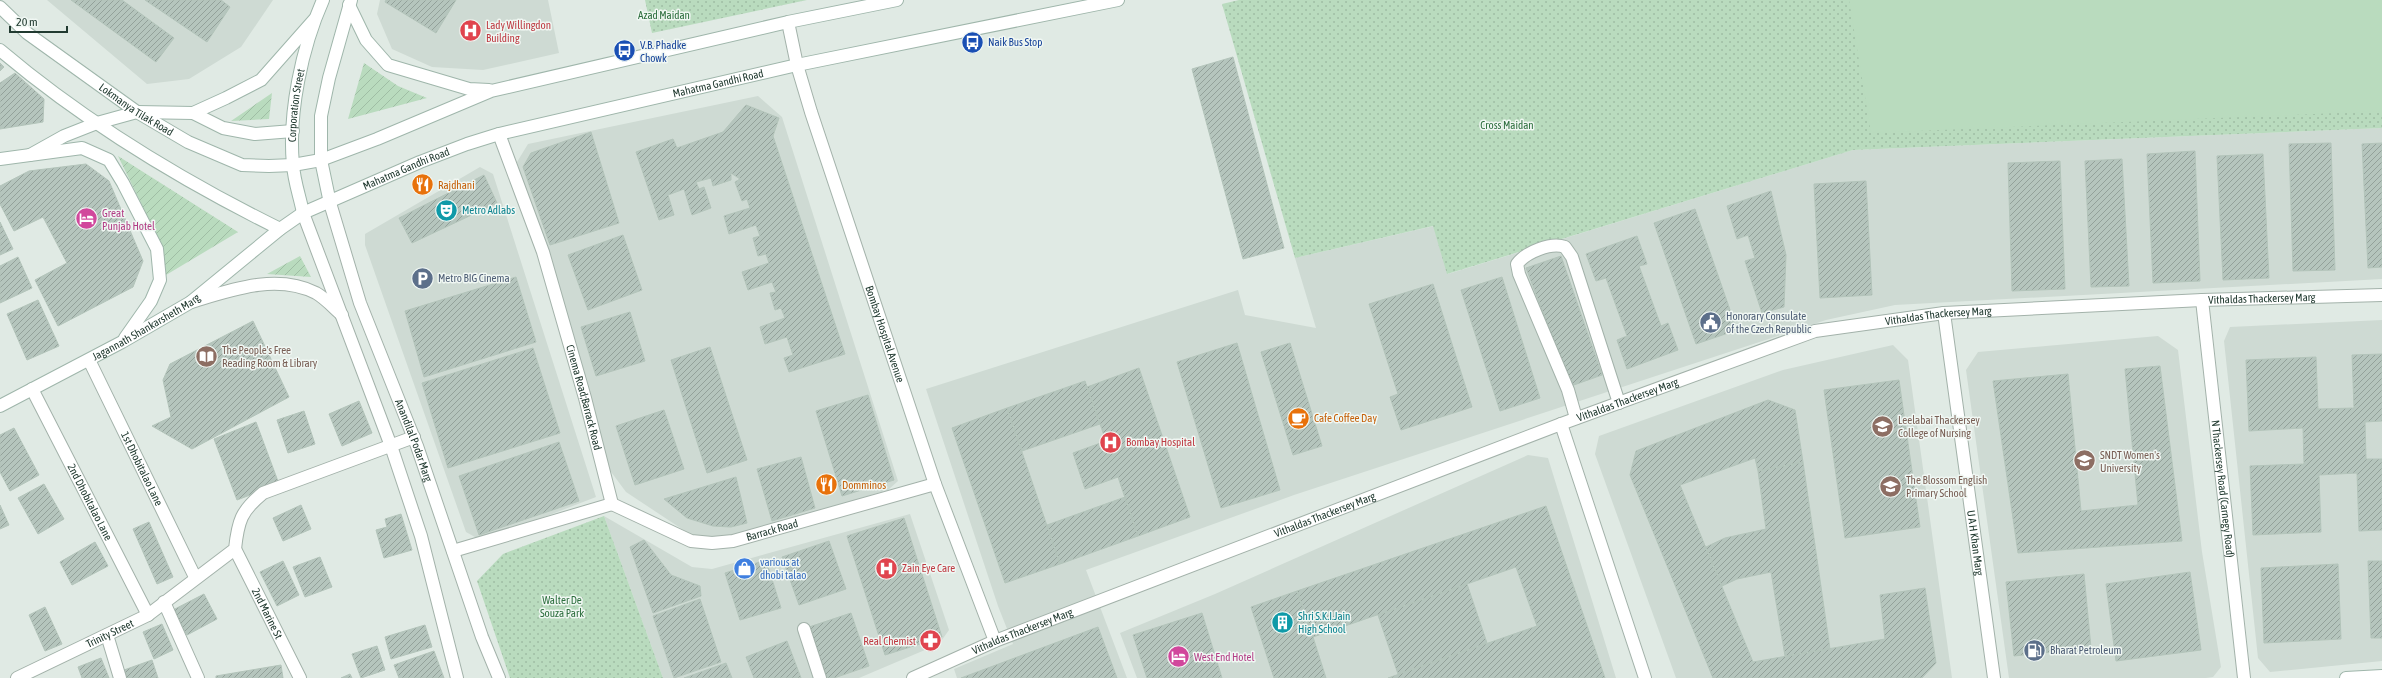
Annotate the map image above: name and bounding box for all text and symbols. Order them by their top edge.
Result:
scale bar [10,8,67,34]
park label: Azad Maidan [638,9,690,21]
text: 20 m [16,15,38,29]
hospital icon: Lady Willingdon Building [457,18,483,44]
place label: Lady Willingdon Building [486,19,551,44]
bus stop icon: Naik Bus Stop [959,29,985,55]
place label: Naik Bus Stop [988,36,1042,48]
bus stop icon: V.B. Phadke Chowk [612,38,638,64]
place label: V.B. Phadke Chowk [640,39,686,64]
street label: Mahatma Gandhi Road [672,67,765,100]
street label: Corporation Street [286,68,307,142]
street label: Lokmanya Tilak Road [97,81,176,138]
park label: Cross Maidan [1480,119,1534,131]
street label: Mahatma Gandhi Road [361,145,451,192]
restaurant icon: Rajdhani [409,172,435,198]
place label: Rajdhani [438,179,475,191]
theatre icon: Metro Adlabs [434,197,460,223]
place label: Metro Adlabs [462,204,515,216]
hotel icon: Great Punjab Hotel [74,206,100,232]
place label: Great Punjab Hotel [102,207,155,232]
parking icon: Metro BIG Cinema [409,265,435,291]
place label: Metro BIG Cinema [438,272,510,284]
street label: Bombay Hospital Avenue [863,284,907,384]
street label: Jagannath Shankarsheth Marg [90,291,202,363]
street label: Vithaldas Thackersey Marg [2208,291,2316,306]
street label: Vithaldas Thackersey Marg [1884,305,1992,327]
public building icon: Honorary Consulate of the Czech Republic [1697,309,1723,335]
place label: Honorary Consulate of the Czech Republic [1726,310,1812,335]
library icon: The People's Free Reading Room & Library [193,343,219,369]
street label: Cinema Road;Barrack Road [564,343,604,451]
place label: The People's Free Reading Room & Library [222,344,318,369]
street label: Vithaldas Thackersey Marg [1575,375,1680,424]
street label: Anandilal Podar Marg [393,397,435,483]
cafe icon: Cafe Coffee Day [1286,405,1312,431]
place label: Cafe Coffee Day [1314,412,1377,424]
school or university icon: Leelabai Thackersey College of Nursing [1870,413,1896,439]
place label: Leelabai Thackersey College of Nursing [1898,414,1980,439]
street label: N Thackersey Road (Carnegy Road) [2209,420,2237,559]
hospital icon: Bombay Hospital [1098,429,1124,455]
street label: 1st Dhobitalao Lane [119,430,165,508]
place label: Bombay Hospital [1126,436,1195,448]
school or university icon: SNDT Women's University [2072,448,2098,474]
place label: SNDT Women's University [2100,449,2160,474]
street label: 2nd Dhobitalao Lane [65,462,115,542]
restaurant icon: Domminos [813,472,839,498]
school or university icon: The Blossom English Primary School [1878,473,1904,499]
place label: The Blossom English Primary School [1906,474,1987,499]
place label: Domminos [842,479,886,491]
street label: Vithaldas Thackersey Marg [1272,490,1377,539]
street label: U A H Khan Marg [1965,509,1986,576]
street label: Barrack Road [745,517,799,543]
shop icon: various at dhobi talao [732,555,758,581]
hospital icon: Zain Eye Care [874,555,900,581]
place label: various at dhobi talao [760,556,806,581]
place label: Zain Eye Care [902,562,955,574]
street label: 2nd Marine St [250,586,285,641]
park label: Walter De Souza Park [540,594,584,619]
street label: Vithaldas Thackersey Marg [970,606,1075,657]
building icon: Shri S.K.I.Jain High School [1269,609,1295,635]
place label: Shri S.K.I.Jain High School [1298,610,1350,635]
street label: Trinity Street [84,617,136,650]
pharmacy icon: Real Chemist [918,628,944,654]
place label: Real Chemist [863,635,916,647]
fuel station icon: Bharat Petroleum [2022,637,2048,663]
hotel icon: West End Hotel [1165,644,1191,670]
place label: Bharat Petroleum [2050,644,2121,656]
place label: West End Hotel [1194,651,1255,663]

